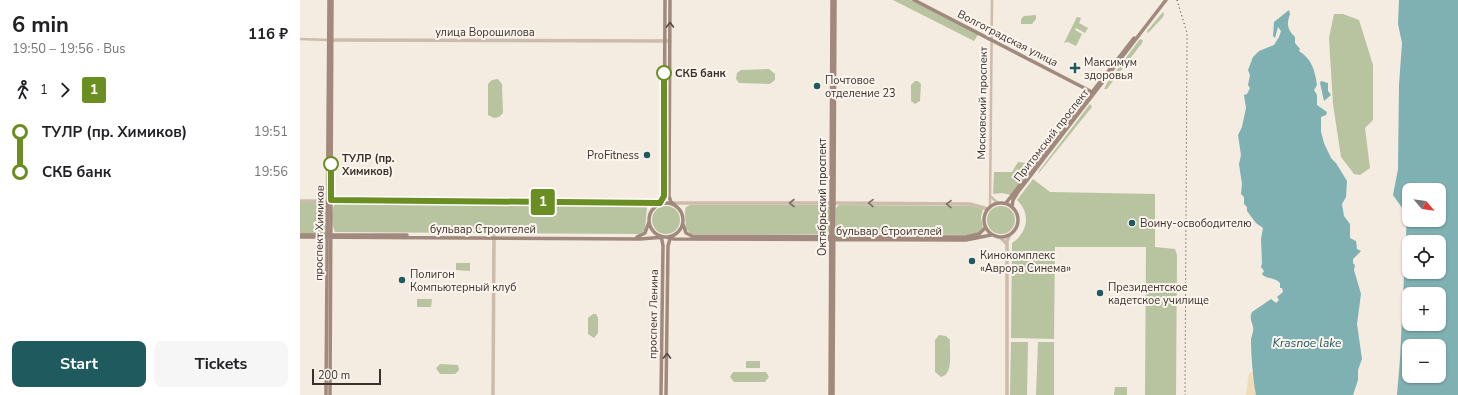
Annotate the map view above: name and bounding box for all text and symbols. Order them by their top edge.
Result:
street label: Волгоградская улица [955,7,1061,70]
text: 6 min [12,10,69,40]
one-way arrow [666,22,674,28]
text: 116 ₽ [248,24,288,44]
street label: улица Ворошилова [435,25,535,40]
text: 19:50 – 19:56 · Bus [12,40,126,58]
street label: Московский проспект [974,46,991,160]
place label: Максимум здоровья [1084,55,1137,83]
marker: Максимум здоровья [1069,62,1081,74]
marker: СКБ банк [656,65,672,81]
place label: СКБ банк [675,66,727,81]
place label: Почтовое отделение 23 [825,73,896,101]
icon: walk [12,79,34,101]
icon: forward [54,79,76,101]
text: 1 [90,80,98,99]
text: 1 [40,81,48,99]
marker: Почтовое отделение 23 [812,81,822,91]
street label: Притомский проспект [1010,86,1092,185]
text: ТУЛР (пр. Химиков) [42,122,187,142]
text: 19:51 [254,123,288,141]
street label: Октябрьский проспект [815,138,830,256]
place label: ProFitness [587,148,639,163]
marker: ProFitness [642,150,652,160]
place label: ТУЛР (пр. Химиков) [341,151,395,179]
marker: ТУЛР (пр. Химиков) [323,156,339,172]
text: СКБ банк [42,162,111,182]
text: 19:56 [254,163,288,181]
north arrow [1402,183,1446,227]
map controls [1402,183,1446,383]
street label: проспект Химиков [311,185,328,281]
line badge: 1 [530,189,556,215]
text: 1 [539,192,547,211]
one-way arrow [789,199,795,207]
one-way arrow [868,199,874,207]
one-way arrow [946,200,952,208]
place label: Воину-освободителю [1140,216,1252,231]
marker: Воину-освободителю [1127,218,1137,228]
street label: бульвар Строителей [430,222,536,237]
street label: бульвар Строителей [836,224,942,239]
button: locate [1402,235,1446,279]
place label: Кинокомплекс «Аврора Синема» [980,248,1071,276]
marker: Кинокомплекс «Аврора Синема» [967,256,977,266]
place label: Полигон Компьютерный клуб [410,267,516,295]
street label: проспект Ленина [645,269,662,359]
marker: Полигон Компьютерный клуб [397,275,407,285]
place label: Президентское кадетское училище [1108,280,1209,308]
button: + [1402,287,1446,331]
marker: Президентское кадетское училище [1095,288,1105,298]
water label: Krasnoe lake [1273,335,1342,351]
button: − [1402,339,1446,383]
button: Start [12,341,146,387]
button: Tickets [154,341,288,387]
one-way arrow [663,353,671,359]
scale bar [312,367,381,386]
text: 200 m [318,368,350,383]

